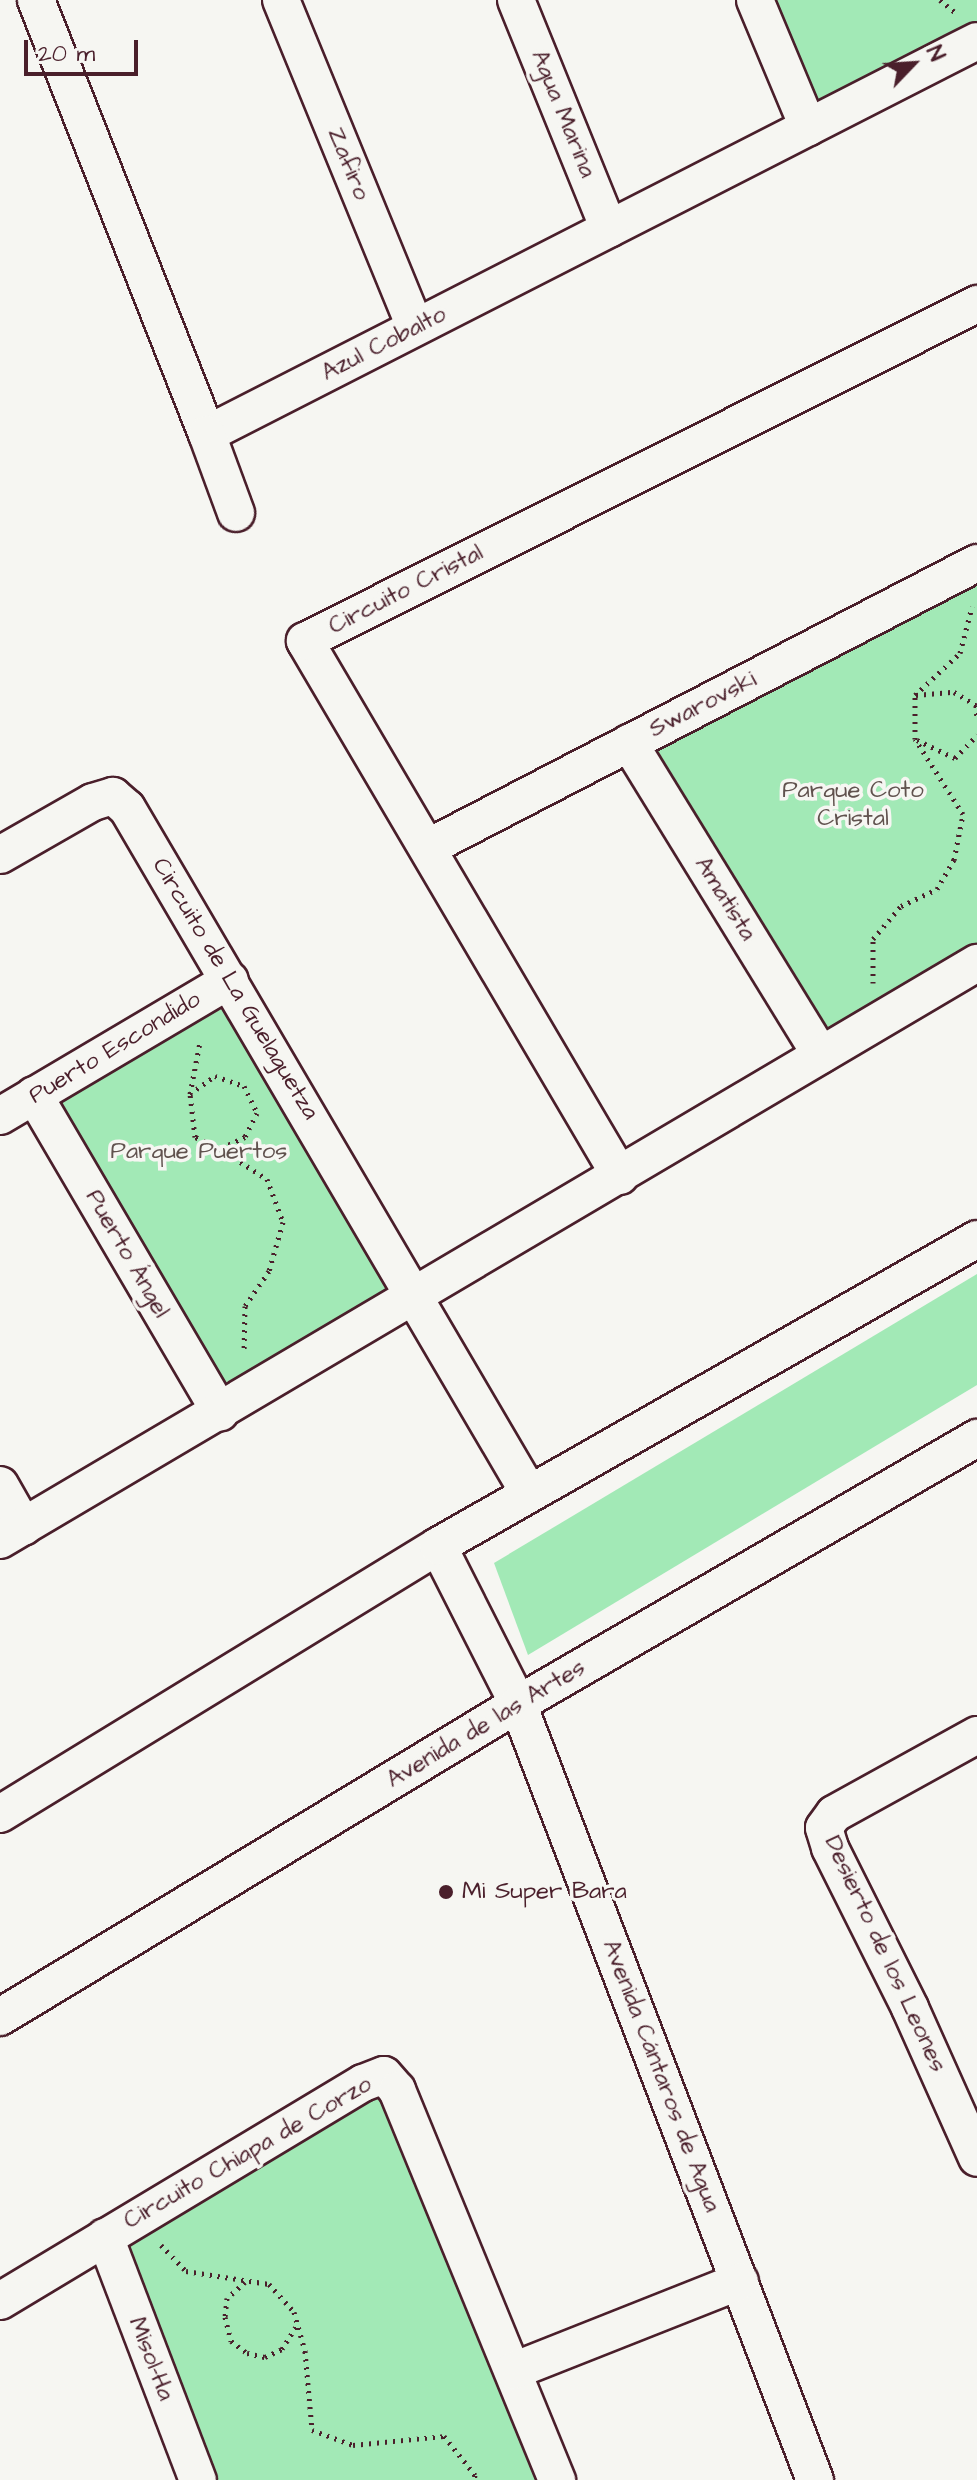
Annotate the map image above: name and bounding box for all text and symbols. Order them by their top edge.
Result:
scale bar [28,24,142,74]
north arrow [873,24,953,104]
text: 20 m [38,37,95,71]
text: N [918,41,952,66]
street label: Agua Marina [524,46,602,182]
street label: Zafiro [320,124,376,204]
street label: Azul Cobalto [317,300,451,388]
street label: Circuito Cristal [324,539,488,641]
street label: Swarovski [644,666,762,744]
park label: Parque Coto Cristal [782,777,924,833]
street label: Amatista [688,852,762,946]
street label: Circuito de La Guelaguetza [145,853,325,1125]
street label: Puerto Escondido [24,985,206,1111]
park label: Parque Puertos [111,1138,287,1166]
street label: Puerto Ángel [79,1185,175,1323]
street label: Avenida de las Artes [382,1653,590,1795]
street label: Desierto de los Leones [818,1831,952,2077]
place label: Mi Super Bara [462,1878,627,1906]
marker: Mi Super Bara [437,1883,455,1901]
street label: Avenida Cántaros de Agua [596,1936,726,2216]
street label: Circuito Chiapa de Corzo [119,2070,377,2236]
street label: Misol-Ha [122,2313,180,2405]

